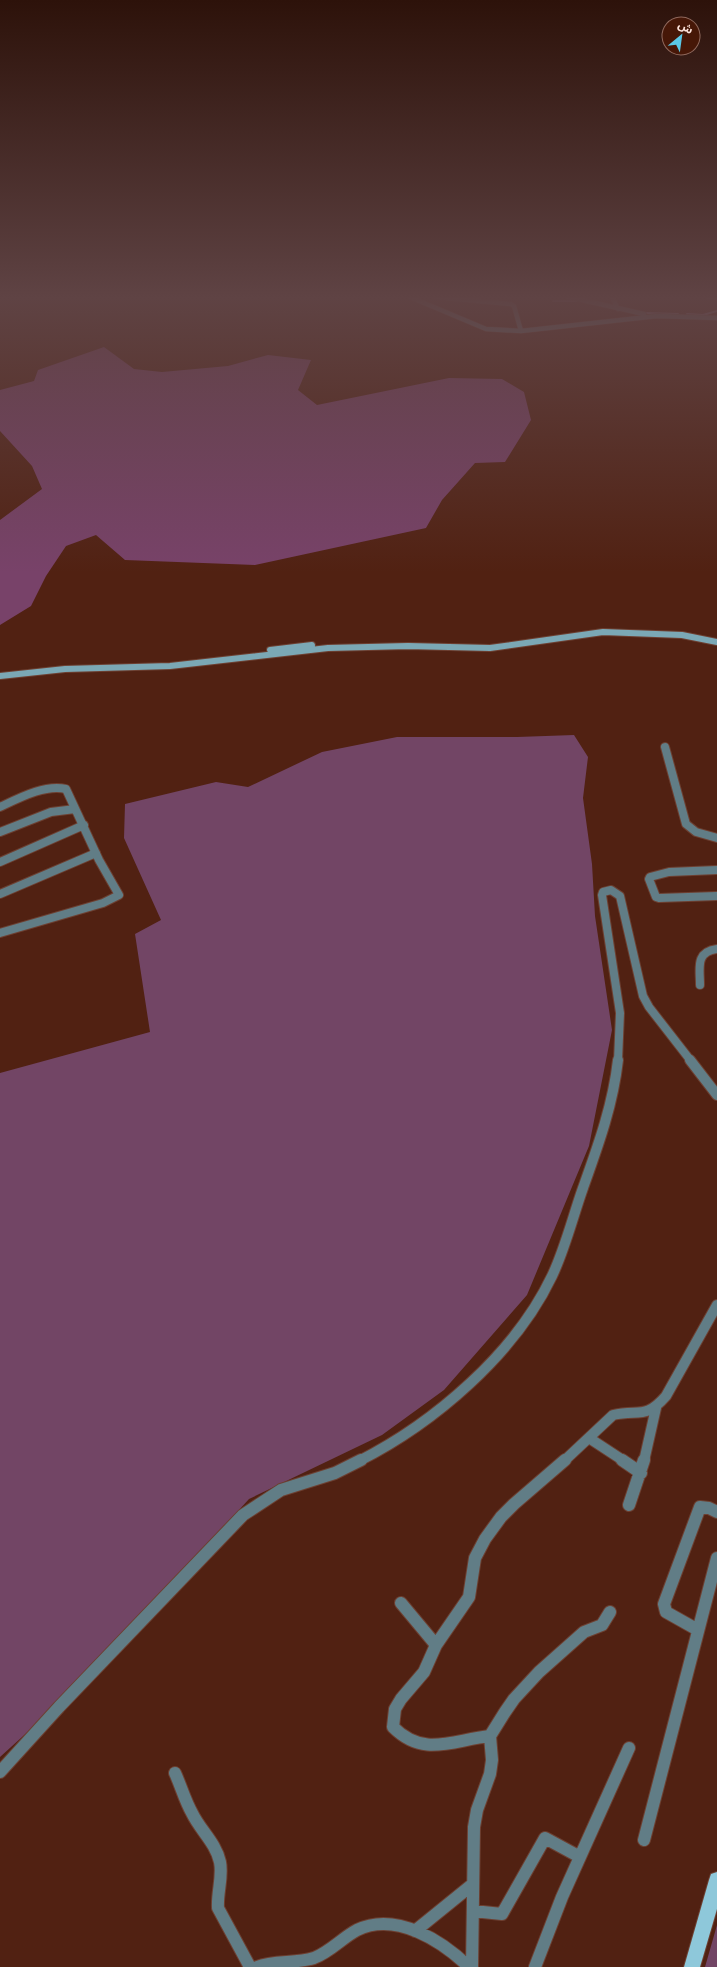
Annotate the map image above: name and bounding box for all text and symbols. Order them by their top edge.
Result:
north arrow [661,16,701,56]
text: ش [676,18,695,37]

